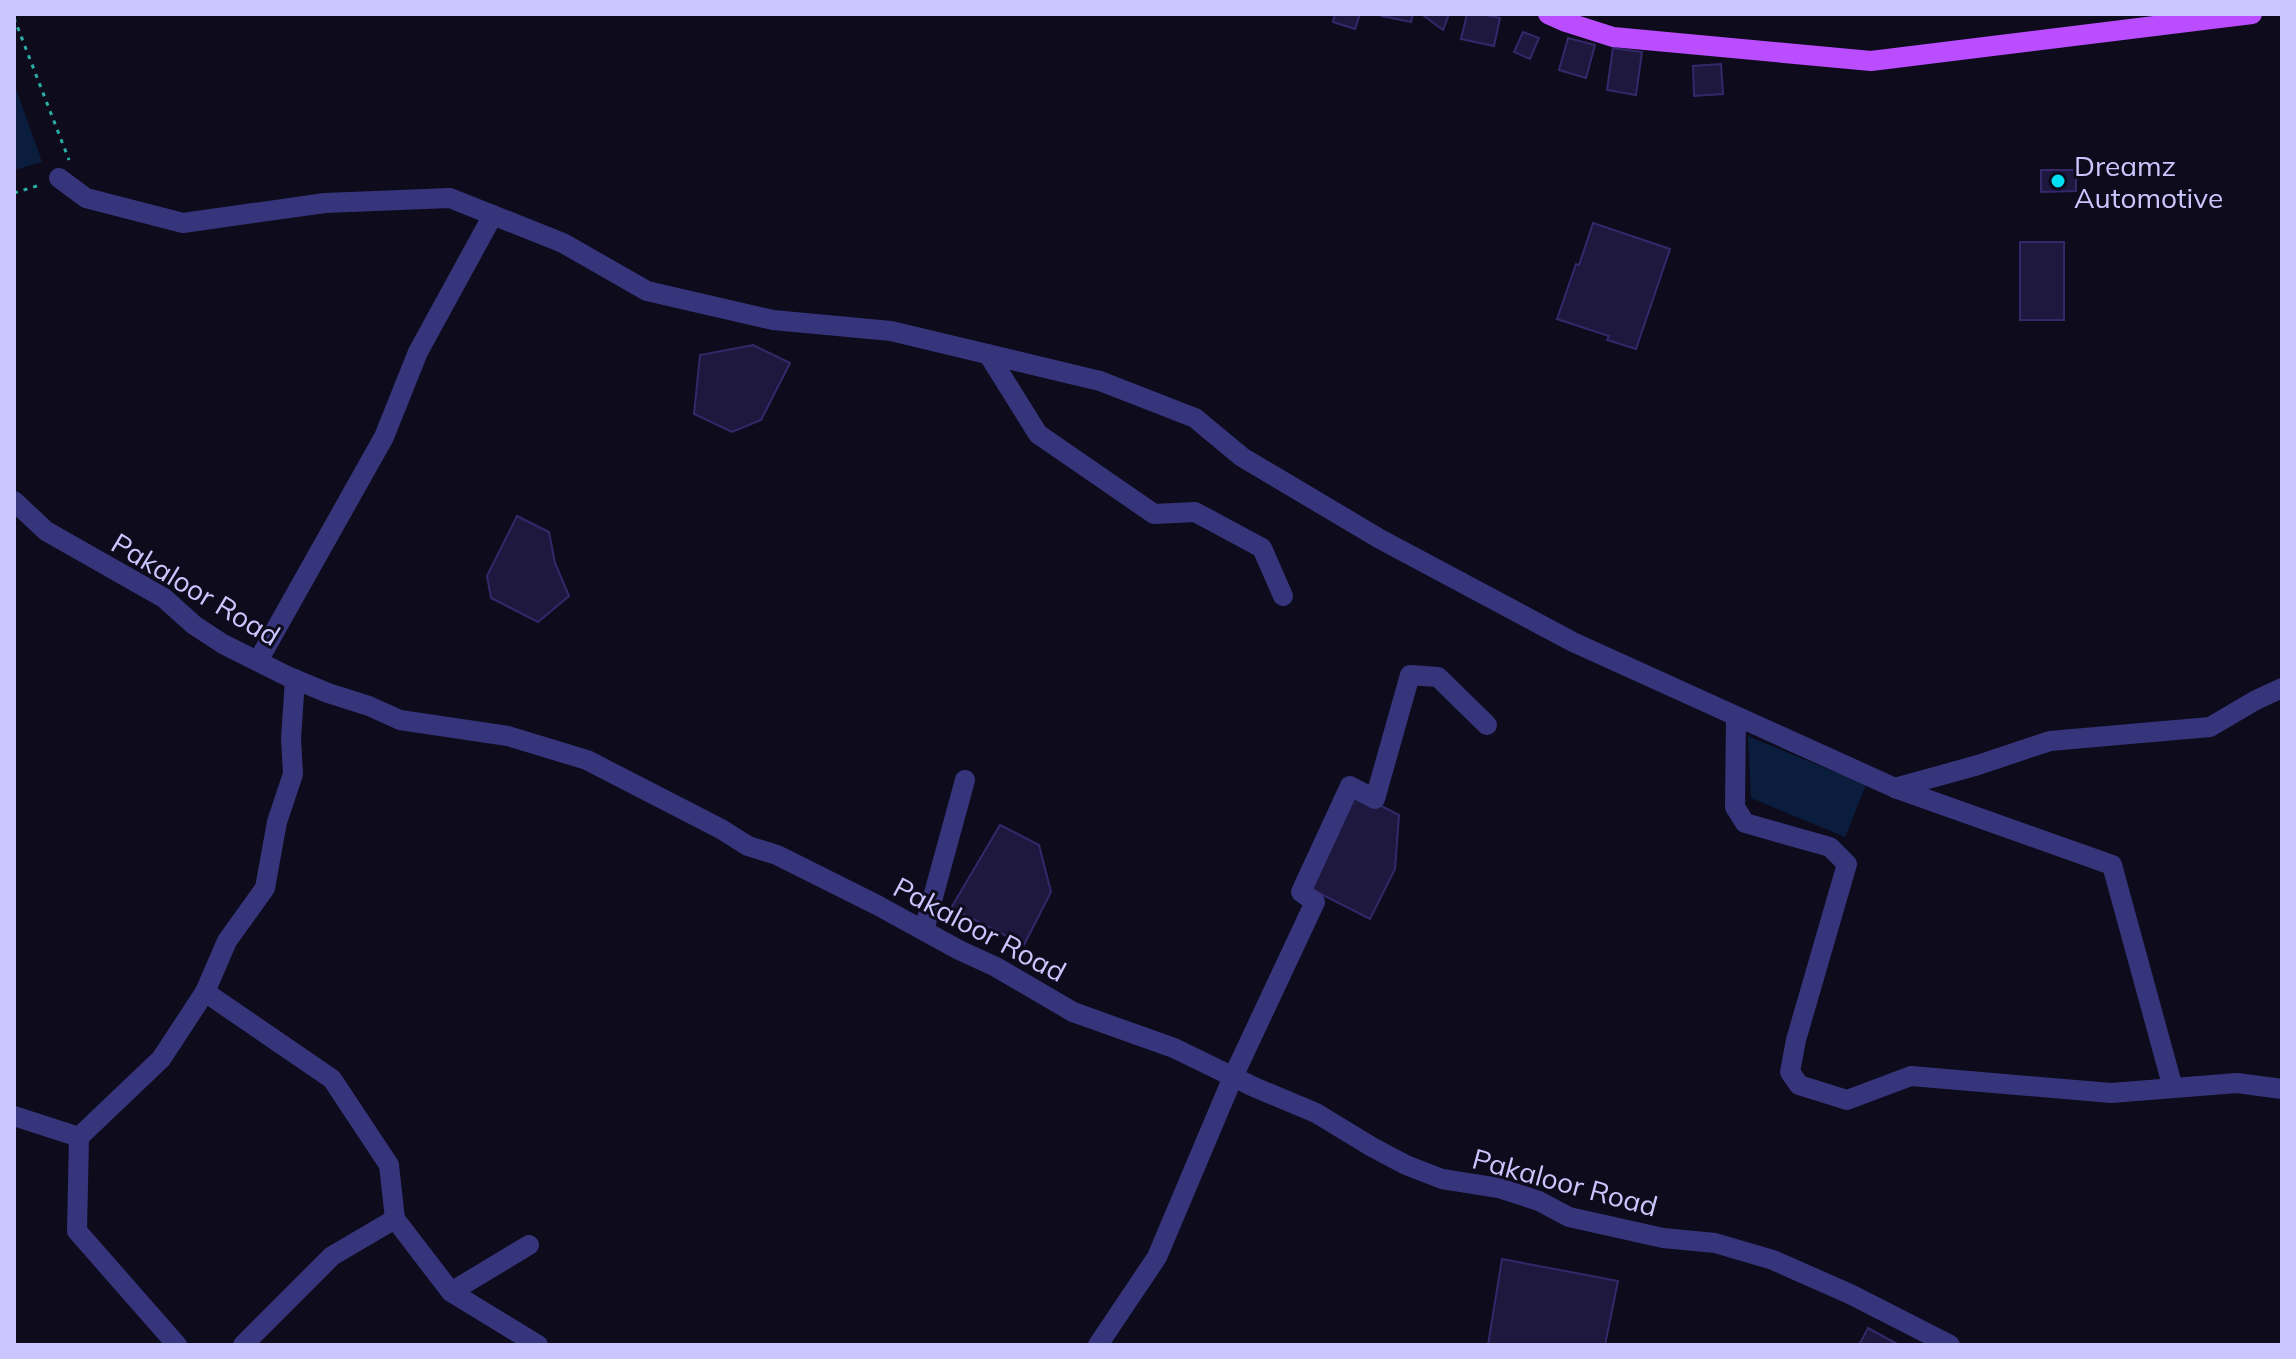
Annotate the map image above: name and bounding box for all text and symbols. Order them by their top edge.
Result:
place label: Dreamz Automotive [2074,148,2223,215]
marker: Dreamz Automotive [2049,172,2067,190]
street label: Pakaloor Road [105,525,287,653]
street label: Pakaloor Road [888,869,1072,989]
street label: Pakaloor Road [1469,1140,1661,1224]

